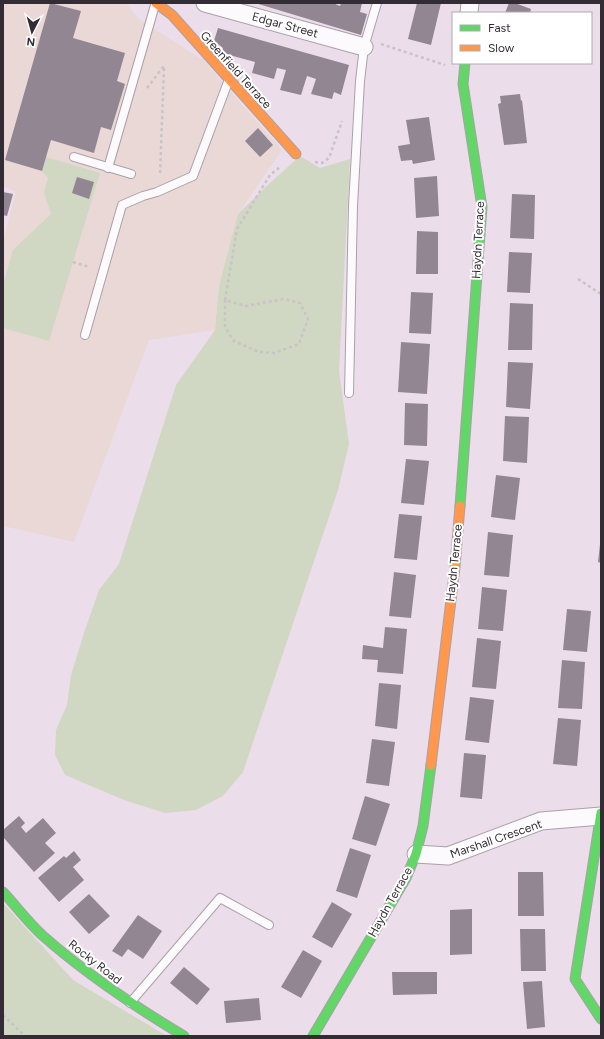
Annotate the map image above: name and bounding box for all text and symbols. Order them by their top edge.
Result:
street label: Edgar Street [250,9,320,41]
north arrow [12,12,52,52]
legend [452,12,592,64]
text: Fast [488,21,511,35]
street label: Greenfield Terrace [198,28,275,112]
text: N [26,35,36,48]
text: Slow [488,41,515,55]
street label: Haydn Terrace [469,200,487,279]
street label: Haydn Terrace [443,523,465,602]
street label: Marshall Crescent [448,817,544,861]
street label: Haydn Terrace [365,864,415,939]
street label: Rocky Road [66,937,124,987]

